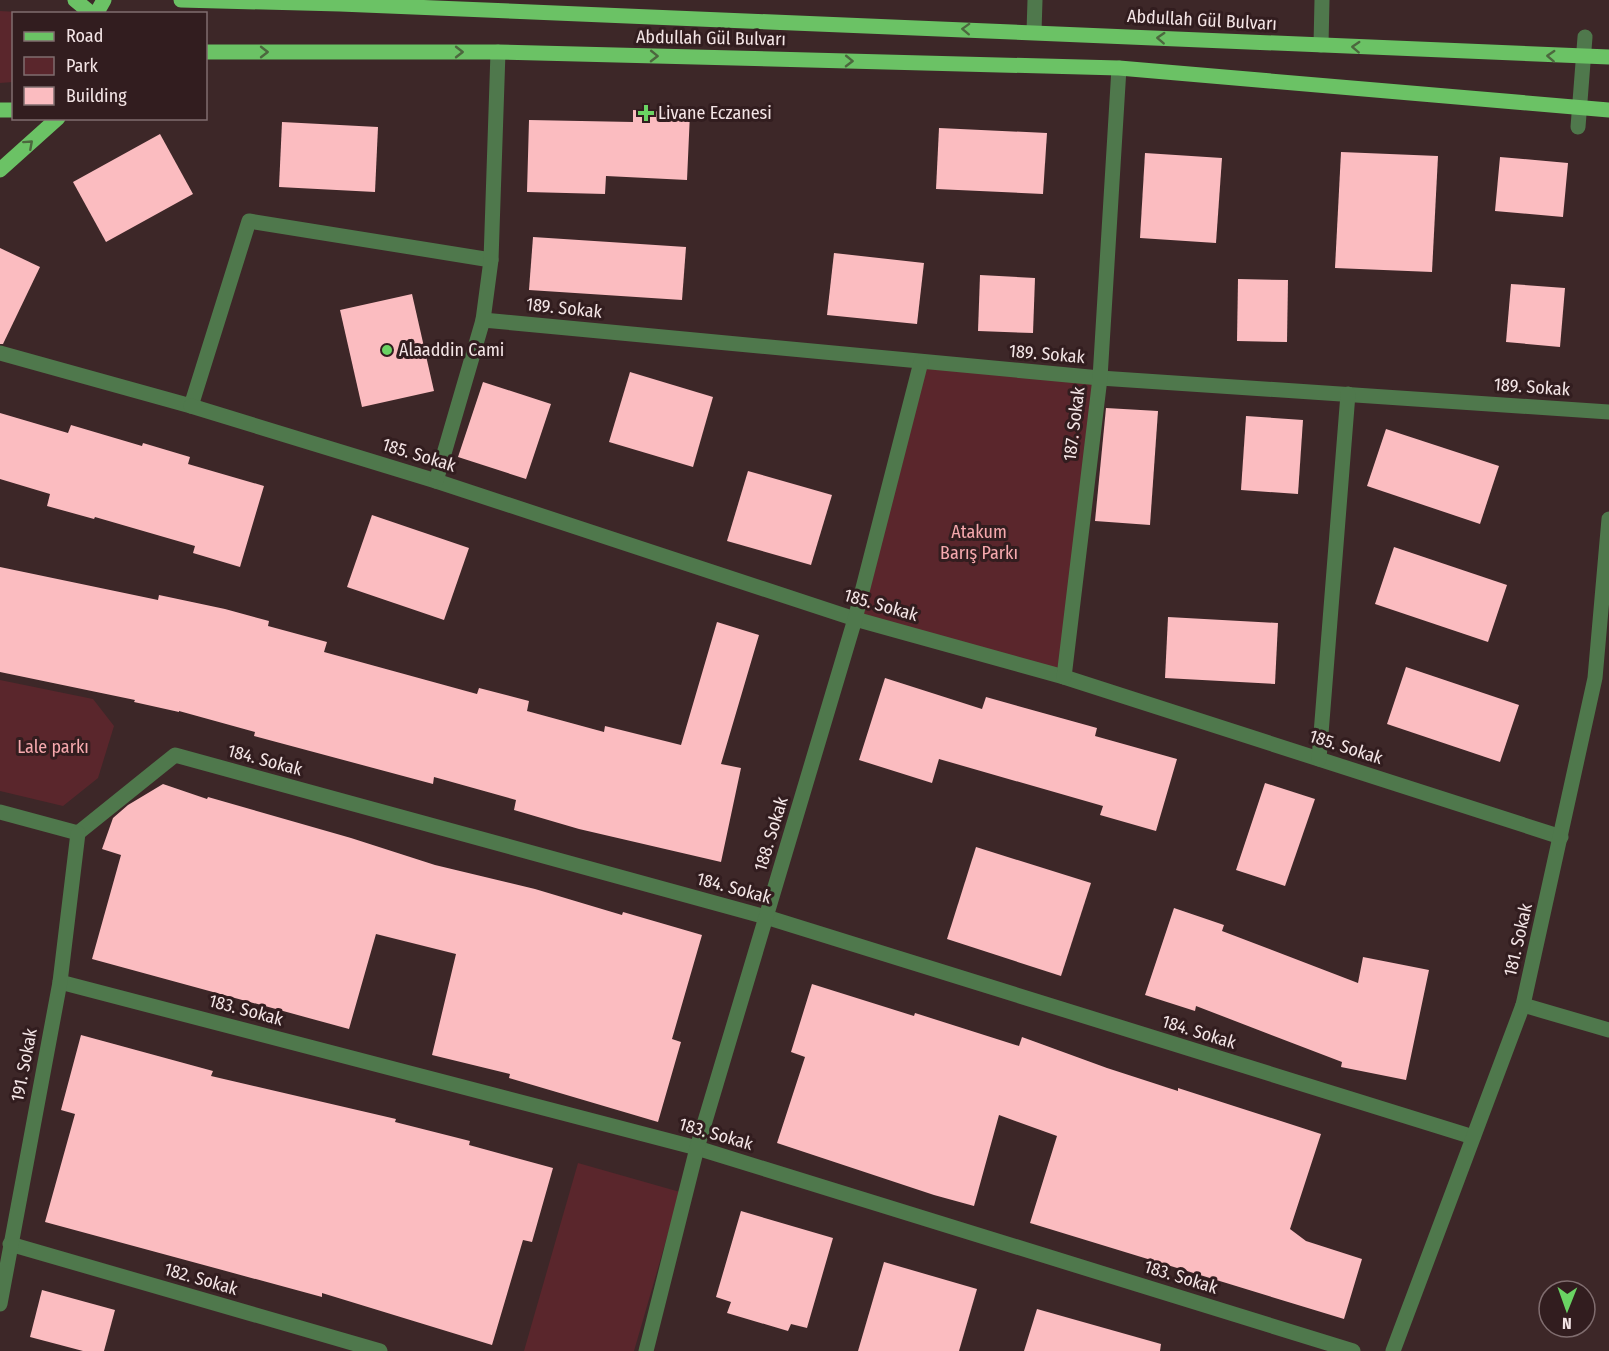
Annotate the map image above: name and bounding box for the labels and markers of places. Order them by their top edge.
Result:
place label: Livane Eczanesi [658,102,772,124]
marker: Livane Eczanesi [639,106,653,120]
place label: Alaaddin Cami [399,339,504,361]
marker: Alaaddin Cami [380,343,394,357]

